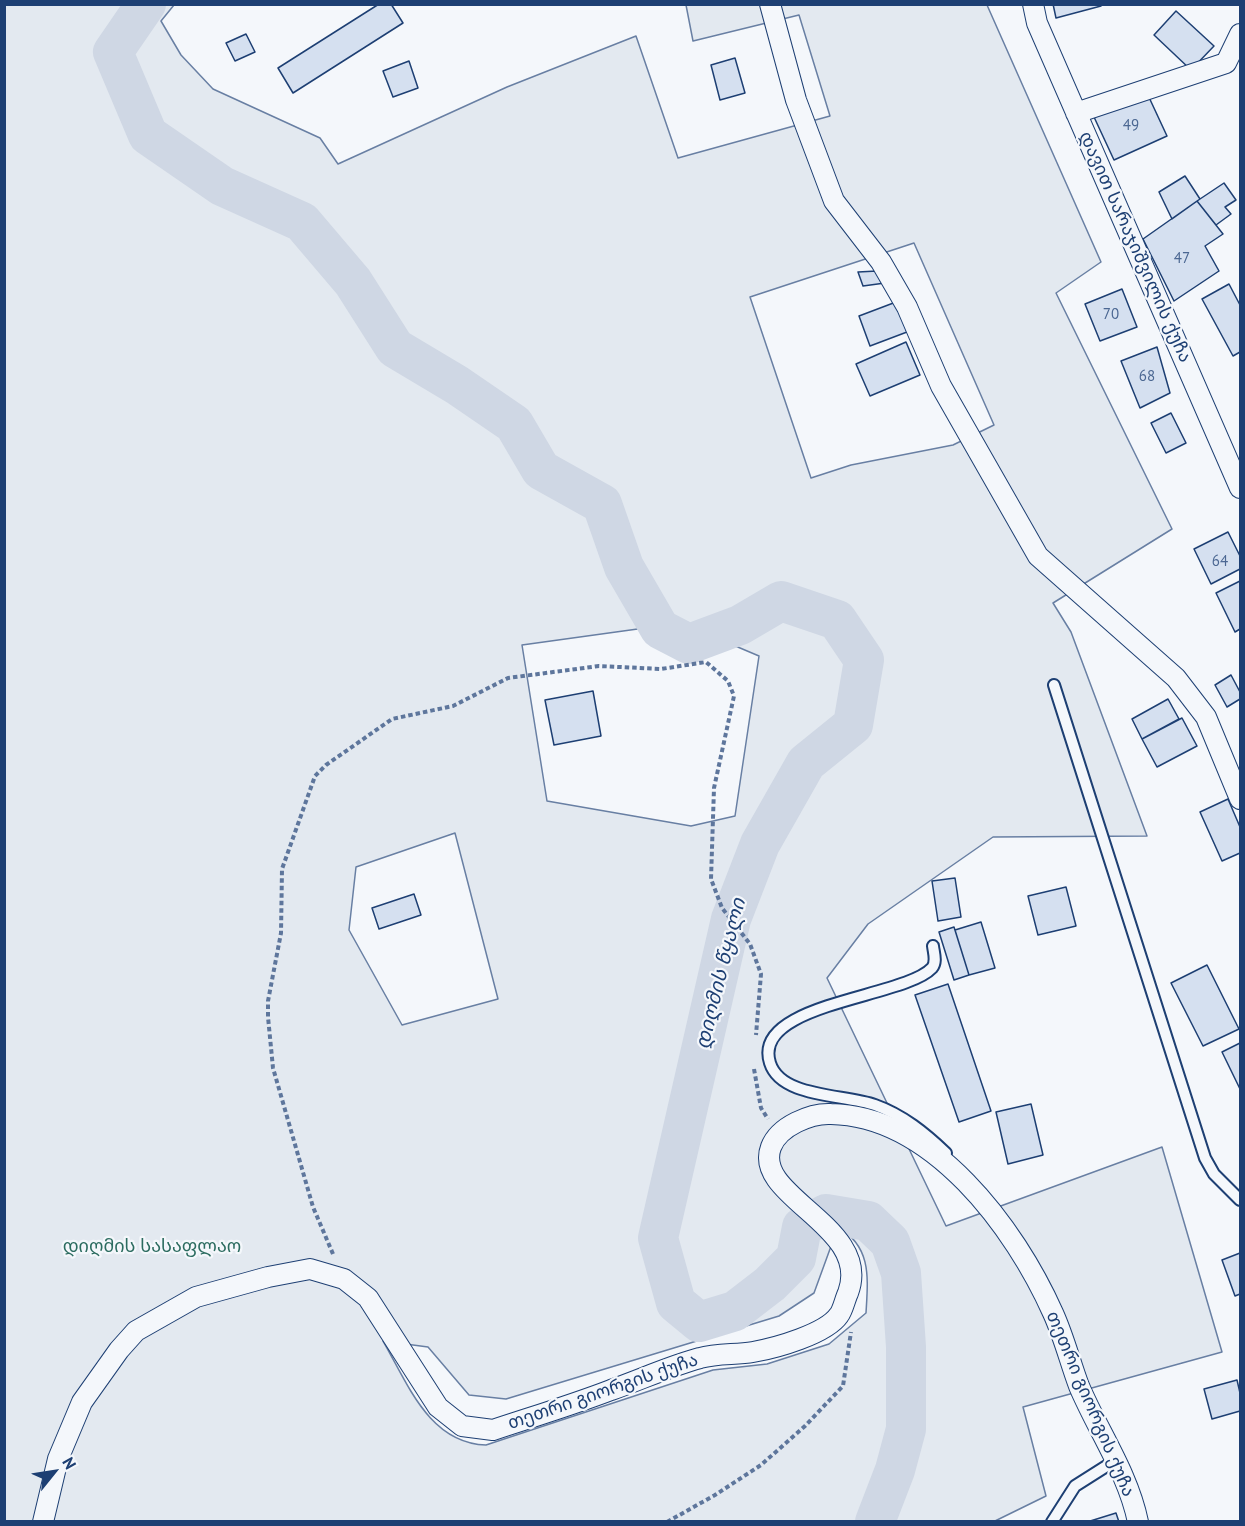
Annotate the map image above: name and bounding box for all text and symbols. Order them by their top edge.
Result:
house number: 49 [1123,117,1139,135]
street label: დავით სარაჯიშვილის ქუჩა [1074,128,1196,366]
house number: 47 [1174,250,1190,268]
house number: 70 [1103,306,1119,324]
house number: 68 [1139,368,1155,386]
house number: 64 [1212,553,1228,571]
water label: დიღმის წყალი [691,896,751,1052]
park label: დიღმის სასაფლაო [63,1236,241,1258]
street label: თეთრი გიორგის ქუჩა [1041,1308,1139,1500]
street label: თეთრი გიორგის ქუჩა [505,1349,701,1435]
north arrow [24,1442,84,1502]
text: N [58,1453,81,1473]

